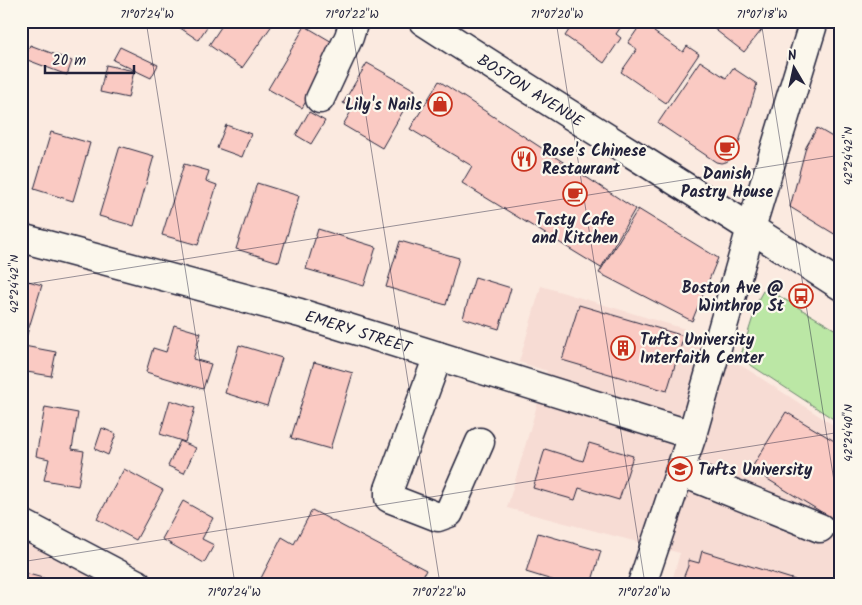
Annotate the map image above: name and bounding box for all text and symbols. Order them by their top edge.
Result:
text: 71°07'24"W [120,5,174,24]
text: 71°07'22"W [325,5,379,24]
text: 71°07'20"W [531,5,583,24]
text: 71°07'18"W [737,5,788,24]
scale bar [45,42,134,74]
north arrow [770,42,820,92]
text: N [786,45,798,68]
street label: BOSTON AVENUE [472,48,589,135]
text: 20 m [52,49,86,73]
shop icon: Lily's Nails [427,91,453,117]
place label: Lily's Nails [345,93,423,118]
text: 42°24'42"N [839,127,858,185]
cafe icon: Danish Pastry House [714,135,740,161]
place label: Rose's Chinese Restaurant [542,139,647,182]
restaurant icon: Rose's Chinese Restaurant [511,146,537,172]
place label: Danish Pastry House [681,162,774,205]
cafe icon: Tasty Cafe and Kitchen [562,181,588,207]
place label: Tasty Cafe and Kitchen [532,208,618,251]
text: 42°24'42"N [5,255,24,313]
place label: Boston Ave @ Winthrop St [682,276,785,319]
bus stop icon: Boston Ave @ Winthrop St [788,283,814,309]
street label: EMERY STREET [302,304,416,361]
place label: Tufts University Interfaith Center [640,328,765,371]
building icon: Tufts University Interfaith Center [610,335,636,361]
text: 42°24'40"N [839,404,858,462]
school or university icon: Tufts University [667,456,693,482]
place label: Tufts University [698,458,813,483]
text: 71°07'24"W [207,583,261,602]
text: 71°07'22"W [412,583,466,602]
text: 71°07'20"W [618,583,670,602]

